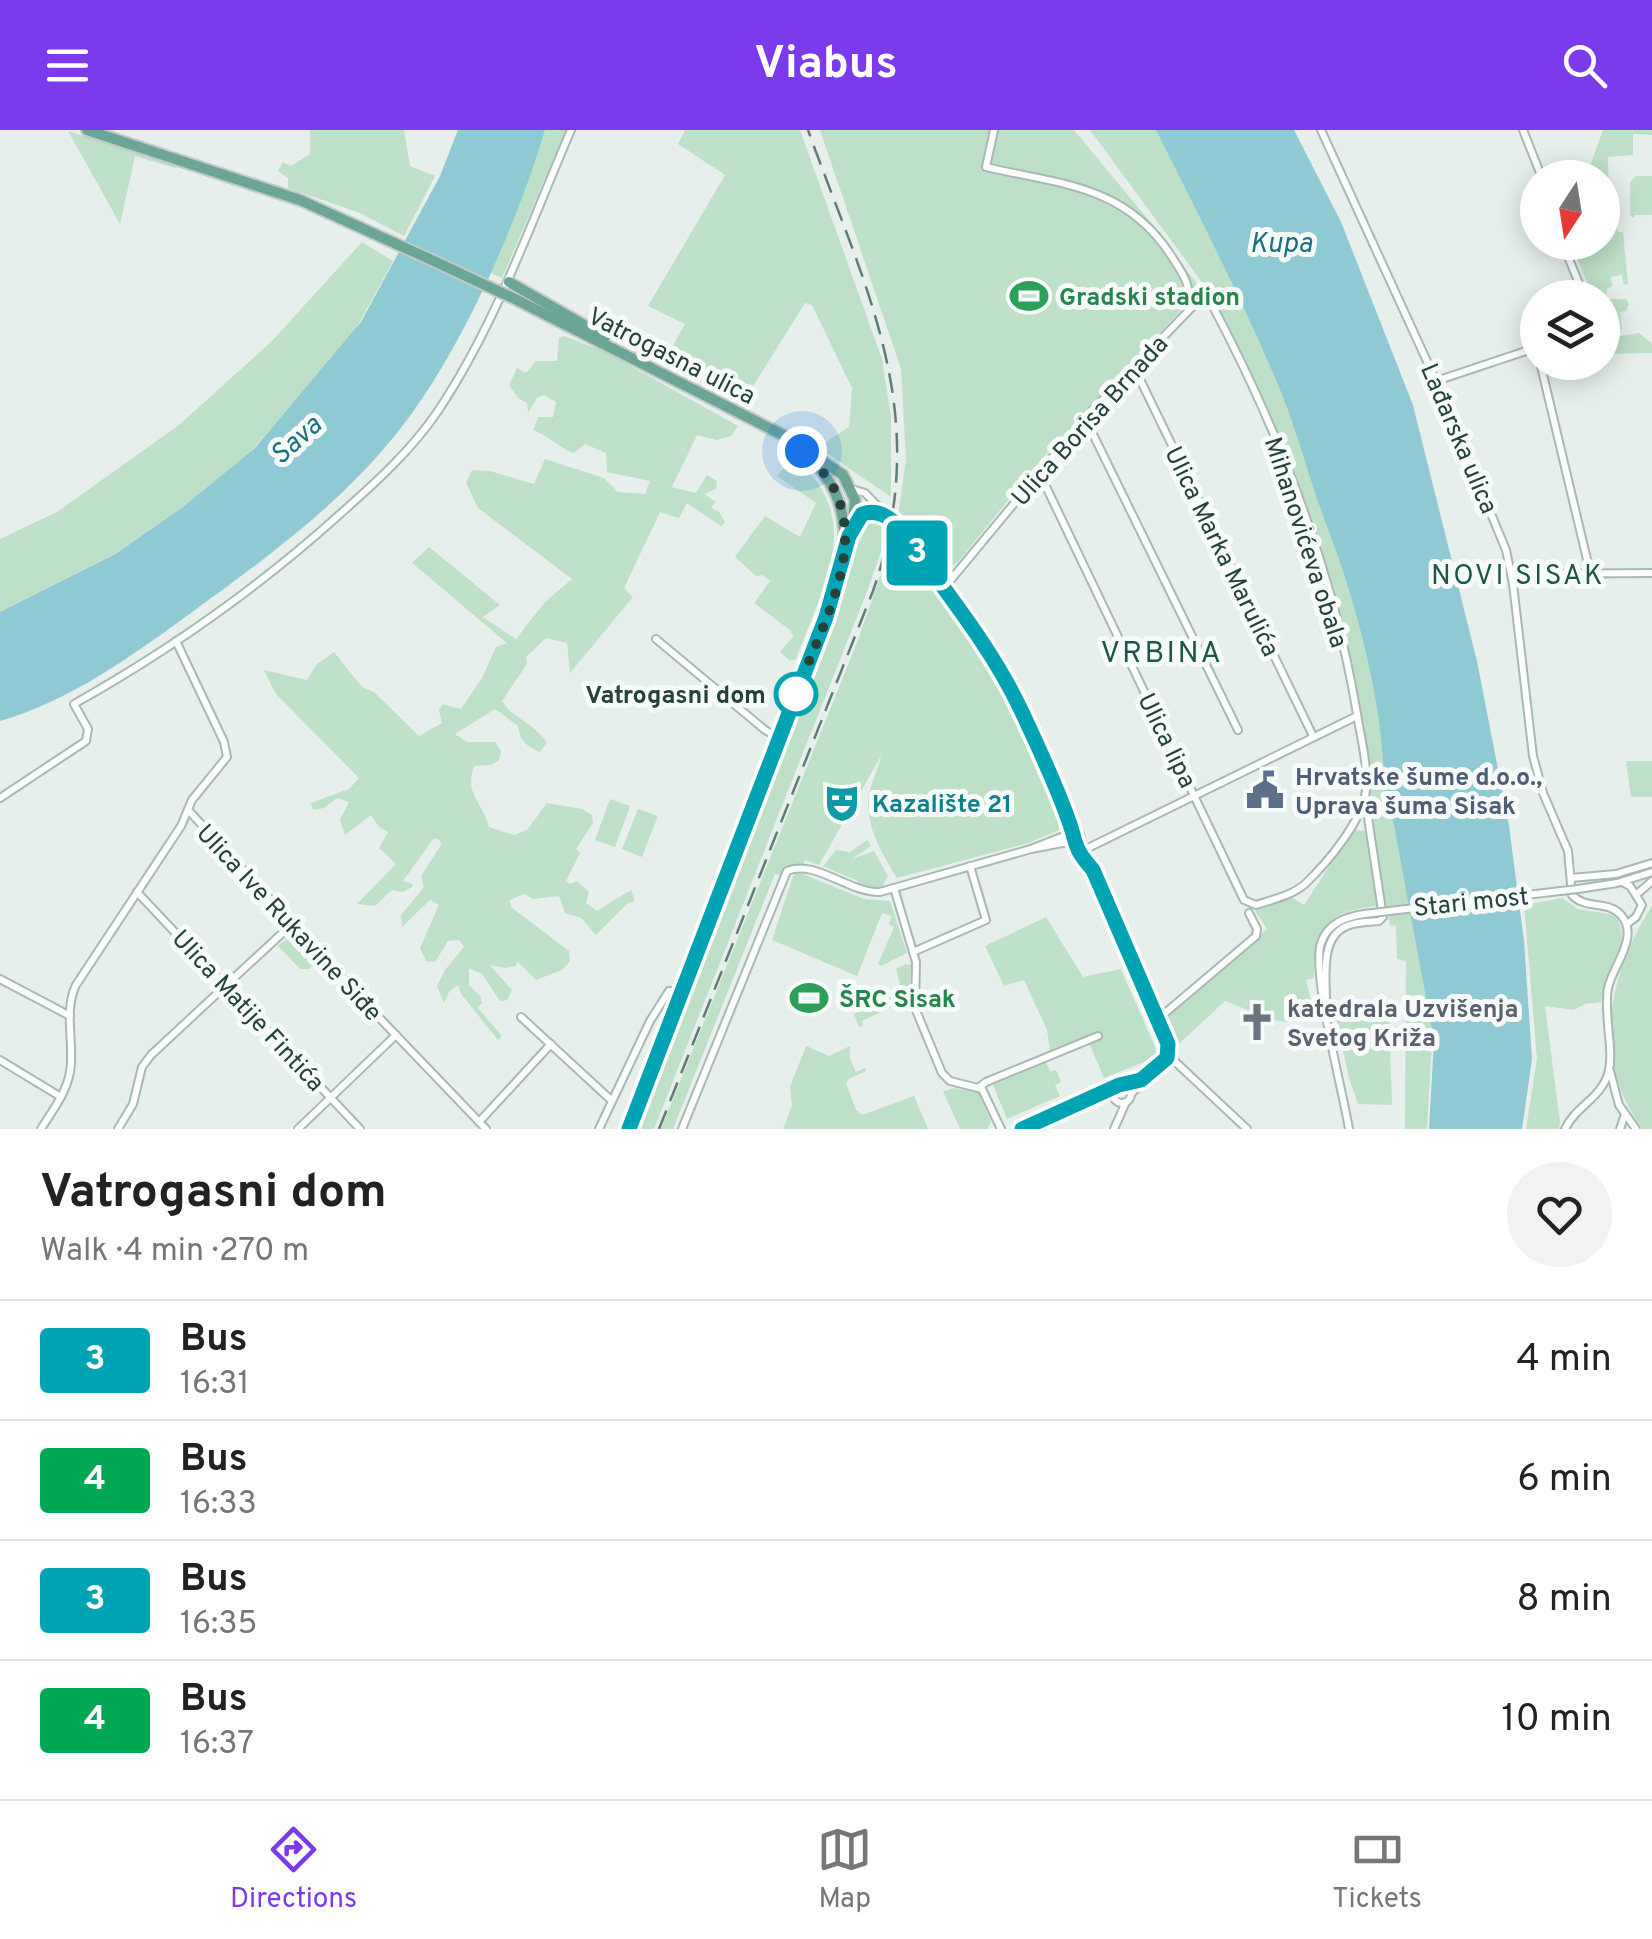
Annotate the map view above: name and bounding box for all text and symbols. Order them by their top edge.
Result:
text: Viabus [754,37,898,94]
icon: menu [40,38,95,93]
icon: search [1557,38,1612,93]
north arrow [1520,160,1620,260]
map controls [1520,160,1620,380]
water label: Kupa [1250,227,1313,263]
sports icon: Gradski stadion [1008,275,1050,317]
button: layers [1520,280,1620,380]
place label: Gradski stadion [1059,283,1240,315]
street label: Vatrogasna ulica [581,302,760,414]
street label: Ulica Borisa Brnada [1006,330,1176,514]
street label: Lađarska ulica [1411,359,1503,519]
water label: Sava [264,408,331,474]
your location [777,426,827,476]
street label: Mihanovićeva obala [1255,433,1353,652]
street label: Ulica Marka Marulića [1155,442,1285,663]
line badge: 3 [884,520,950,586]
text: 3 [907,531,927,575]
district label: NOVI SISAK [1431,559,1605,595]
district label: VRBINA [1101,636,1223,673]
marker: Vatrogasni dom [775,673,817,715]
place label: Vatrogasni dom [585,681,766,713]
street label: Ulica lipa [1129,688,1202,794]
place label: Hrvatske šume d.o.o., Uprava šuma Sisak [1295,763,1542,824]
public building icon: Hrvatske šume d.o.o., Uprava šuma Sisak [1244,769,1286,811]
theatre icon: Kazalište 21 [821,782,863,824]
place label: Kazalište 21 [872,790,1012,822]
street label: Ulica Ive Rukavine Siđe [188,819,388,1029]
street label: Stari most [1412,882,1530,926]
street label: Ulica Matije Fintića [163,924,330,1100]
sports icon: ŠRC Sisak [788,977,830,1019]
place label: ŠRC Sisak [839,984,956,1017]
place label: katedrala Uzvišenja Svetog Križa [1287,995,1518,1056]
church icon: katedrala Uzvišenja Svetog Križa [1236,1001,1278,1043]
button: heart [1507,1162,1612,1267]
text: Vatrogasni dom [40,1164,387,1224]
text: Walk · 4 min · 270 m [40,1232,309,1272]
text: Bus [180,1316,247,1365]
text: 4 min [1516,1336,1612,1385]
text: 3 [85,1338,105,1382]
text: 16:31 [180,1365,249,1405]
text: Bus [180,1436,247,1485]
text: 6 min [1517,1456,1612,1505]
text: 4 [84,1458,106,1502]
text: 16:33 [180,1485,257,1525]
text: Bus [180,1556,247,1605]
text: 8 min [1517,1576,1612,1625]
text: 3 [85,1578,105,1622]
text: 16:35 [180,1605,257,1645]
text: Bus [180,1676,247,1725]
text: 10 min [1501,1696,1612,1745]
text: 4 [84,1698,106,1742]
text: 16:37 [180,1725,254,1765]
tab: Directions [230,1822,357,1918]
tab: Map [817,1822,872,1918]
tab: Tickets [1332,1822,1422,1918]

